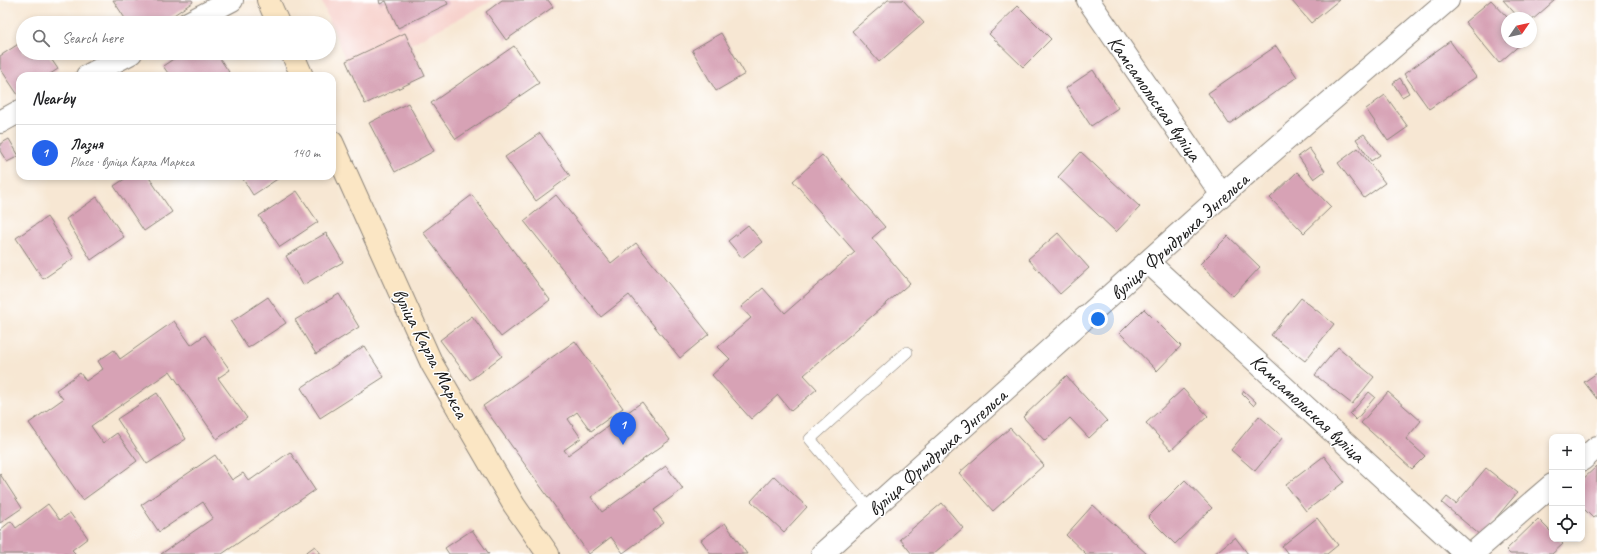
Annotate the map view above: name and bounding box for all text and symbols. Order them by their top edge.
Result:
north arrow [1501,12,1537,48]
search box [16,16,336,60]
icon: search [30,27,52,49]
text: Search here [62,29,123,48]
street label: Камсамольская вуліца [1102,31,1208,167]
text: Nearby [32,88,75,109]
text: Лазня [70,135,103,154]
text: 1 [42,145,48,161]
text: 140 m [292,145,320,161]
text: Place · вуліца Карла Маркса [70,154,194,170]
street label: вуліца Фрыдрыха Энгельса [1105,166,1255,305]
street label: вуліца Карла Маркса [387,284,475,424]
your location [1088,309,1108,329]
street label: Камсамольская вуліца [1245,349,1371,469]
street label: вуліца Фрыдрыха Энгельса [863,382,1013,521]
pin: 1 [610,412,636,445]
map controls [1549,434,1585,542]
button: + [1549,434,1585,470]
button: − [1549,470,1585,506]
button: locate [1549,506,1585,542]

